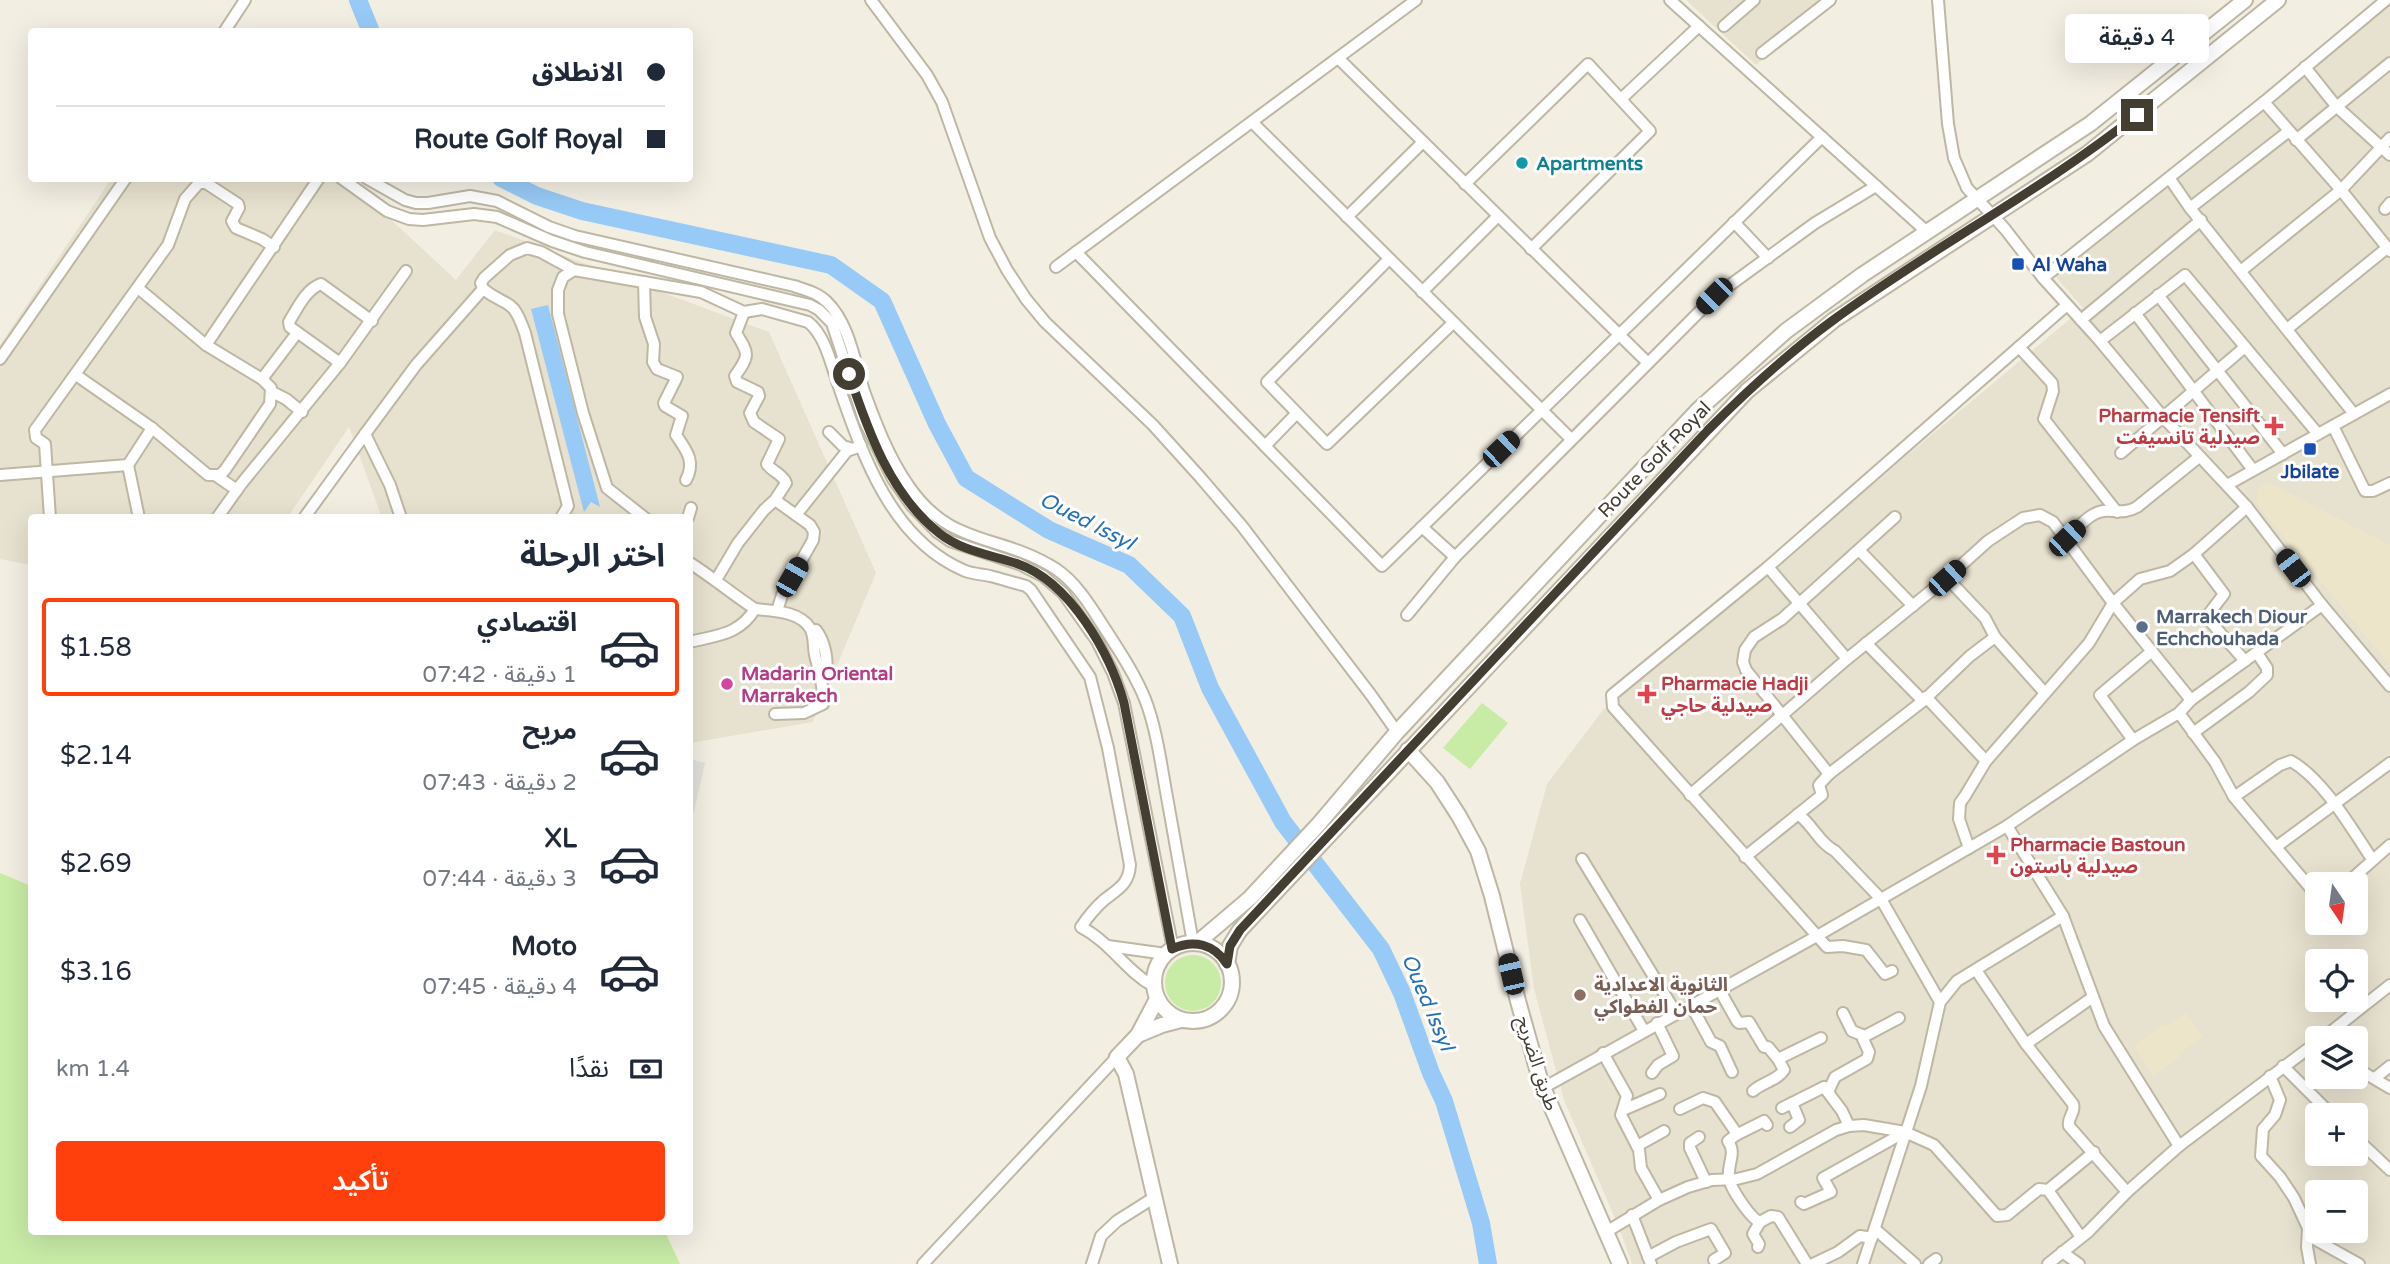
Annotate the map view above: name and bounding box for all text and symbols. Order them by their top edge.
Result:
callout: 4 دقيقة [2065,13,2209,62]
text: 4 دقيقة [2099,24,2175,52]
text: الانطلاق [532,57,623,88]
route end [2121,99,2153,131]
text: Route Golf Royal [414,124,623,155]
place label: Apartments [1536,153,1643,176]
marker: Apartments [1514,155,1530,171]
place label: Al Waha [2032,254,2107,276]
marker: Al Waha [2010,256,2026,272]
car [1692,274,1737,318]
route start [833,358,865,390]
street label: Route Golf Royal [1594,397,1716,522]
place label: Pharmacie Tensift صيدلية تانسيفت [2098,405,2261,449]
marker: Pharmacie Tensift صيدلية تانسيفت [2266,418,2282,434]
car [1479,427,1524,471]
marker: Jbilate [2302,441,2318,457]
place label: Jbilate [2280,461,2340,483]
water label: Oued Issyl [1035,487,1141,557]
car [2045,516,2090,560]
text: اختر الرحلة [520,537,665,575]
car [2272,545,2315,591]
car [773,554,812,600]
car [1925,556,1970,600]
place label: Marrakech Diour Echchouhada [2156,606,2308,650]
text: اقتصادي [477,607,577,638]
icon: car [598,616,661,679]
marker: Marrakech Diour Echchouhada [2134,619,2150,635]
text: $1.58 [60,632,132,663]
text: 1 دقيقة · 07:42 [422,661,577,689]
place label: Madarin Oriental Marrakech [741,663,893,707]
place label: Pharmacie Hadji صيدلية حاجي [1661,673,1808,720]
marker: Madarin Oriental Marrakech [719,676,735,692]
marker: Pharmacie Hadji صيدلية حاجي [1639,686,1655,702]
text: مريح [522,715,577,746]
icon: car [598,724,661,787]
text: $2.14 [60,740,132,771]
text: 2 دقيقة · 07:43 [422,769,577,797]
text: XL [545,823,577,854]
icon: car [598,832,661,895]
place label: Pharmacie Bastoun صيدلية باستون [2010,834,2186,878]
marker: Pharmacie Bastoun صيدلية باستون [1988,847,2004,863]
text: $2.69 [60,848,132,879]
text: 3 دقيقة · 07:44 [422,865,577,893]
north arrow [2305,872,2368,934]
map controls [2305,872,2368,1243]
text: Moto [511,931,577,962]
icon: car [598,940,661,1003]
button: locate [2305,949,2368,1012]
water label: Oued Issyl [1396,950,1460,1057]
car [1497,951,1526,997]
text: $3.16 [60,956,132,987]
text: 4 دقيقة · 07:45 [422,973,577,1001]
place label: الثانوية الاعدادية حمان الفطواكي [1594,974,1728,1021]
marker: الثانوية الاعدادية حمان الفطواكي [1572,987,1588,1003]
street label: طريق الضريح [1509,1013,1563,1114]
button: layers [2305,1026,2368,1089]
icon: cash [627,1050,665,1088]
text: نقدًا [569,1053,609,1084]
text: 1.4 km [56,1055,130,1083]
button: + [2305,1103,2368,1166]
button: تأكيد [56,1141,665,1221]
button: − [2305,1180,2368,1243]

